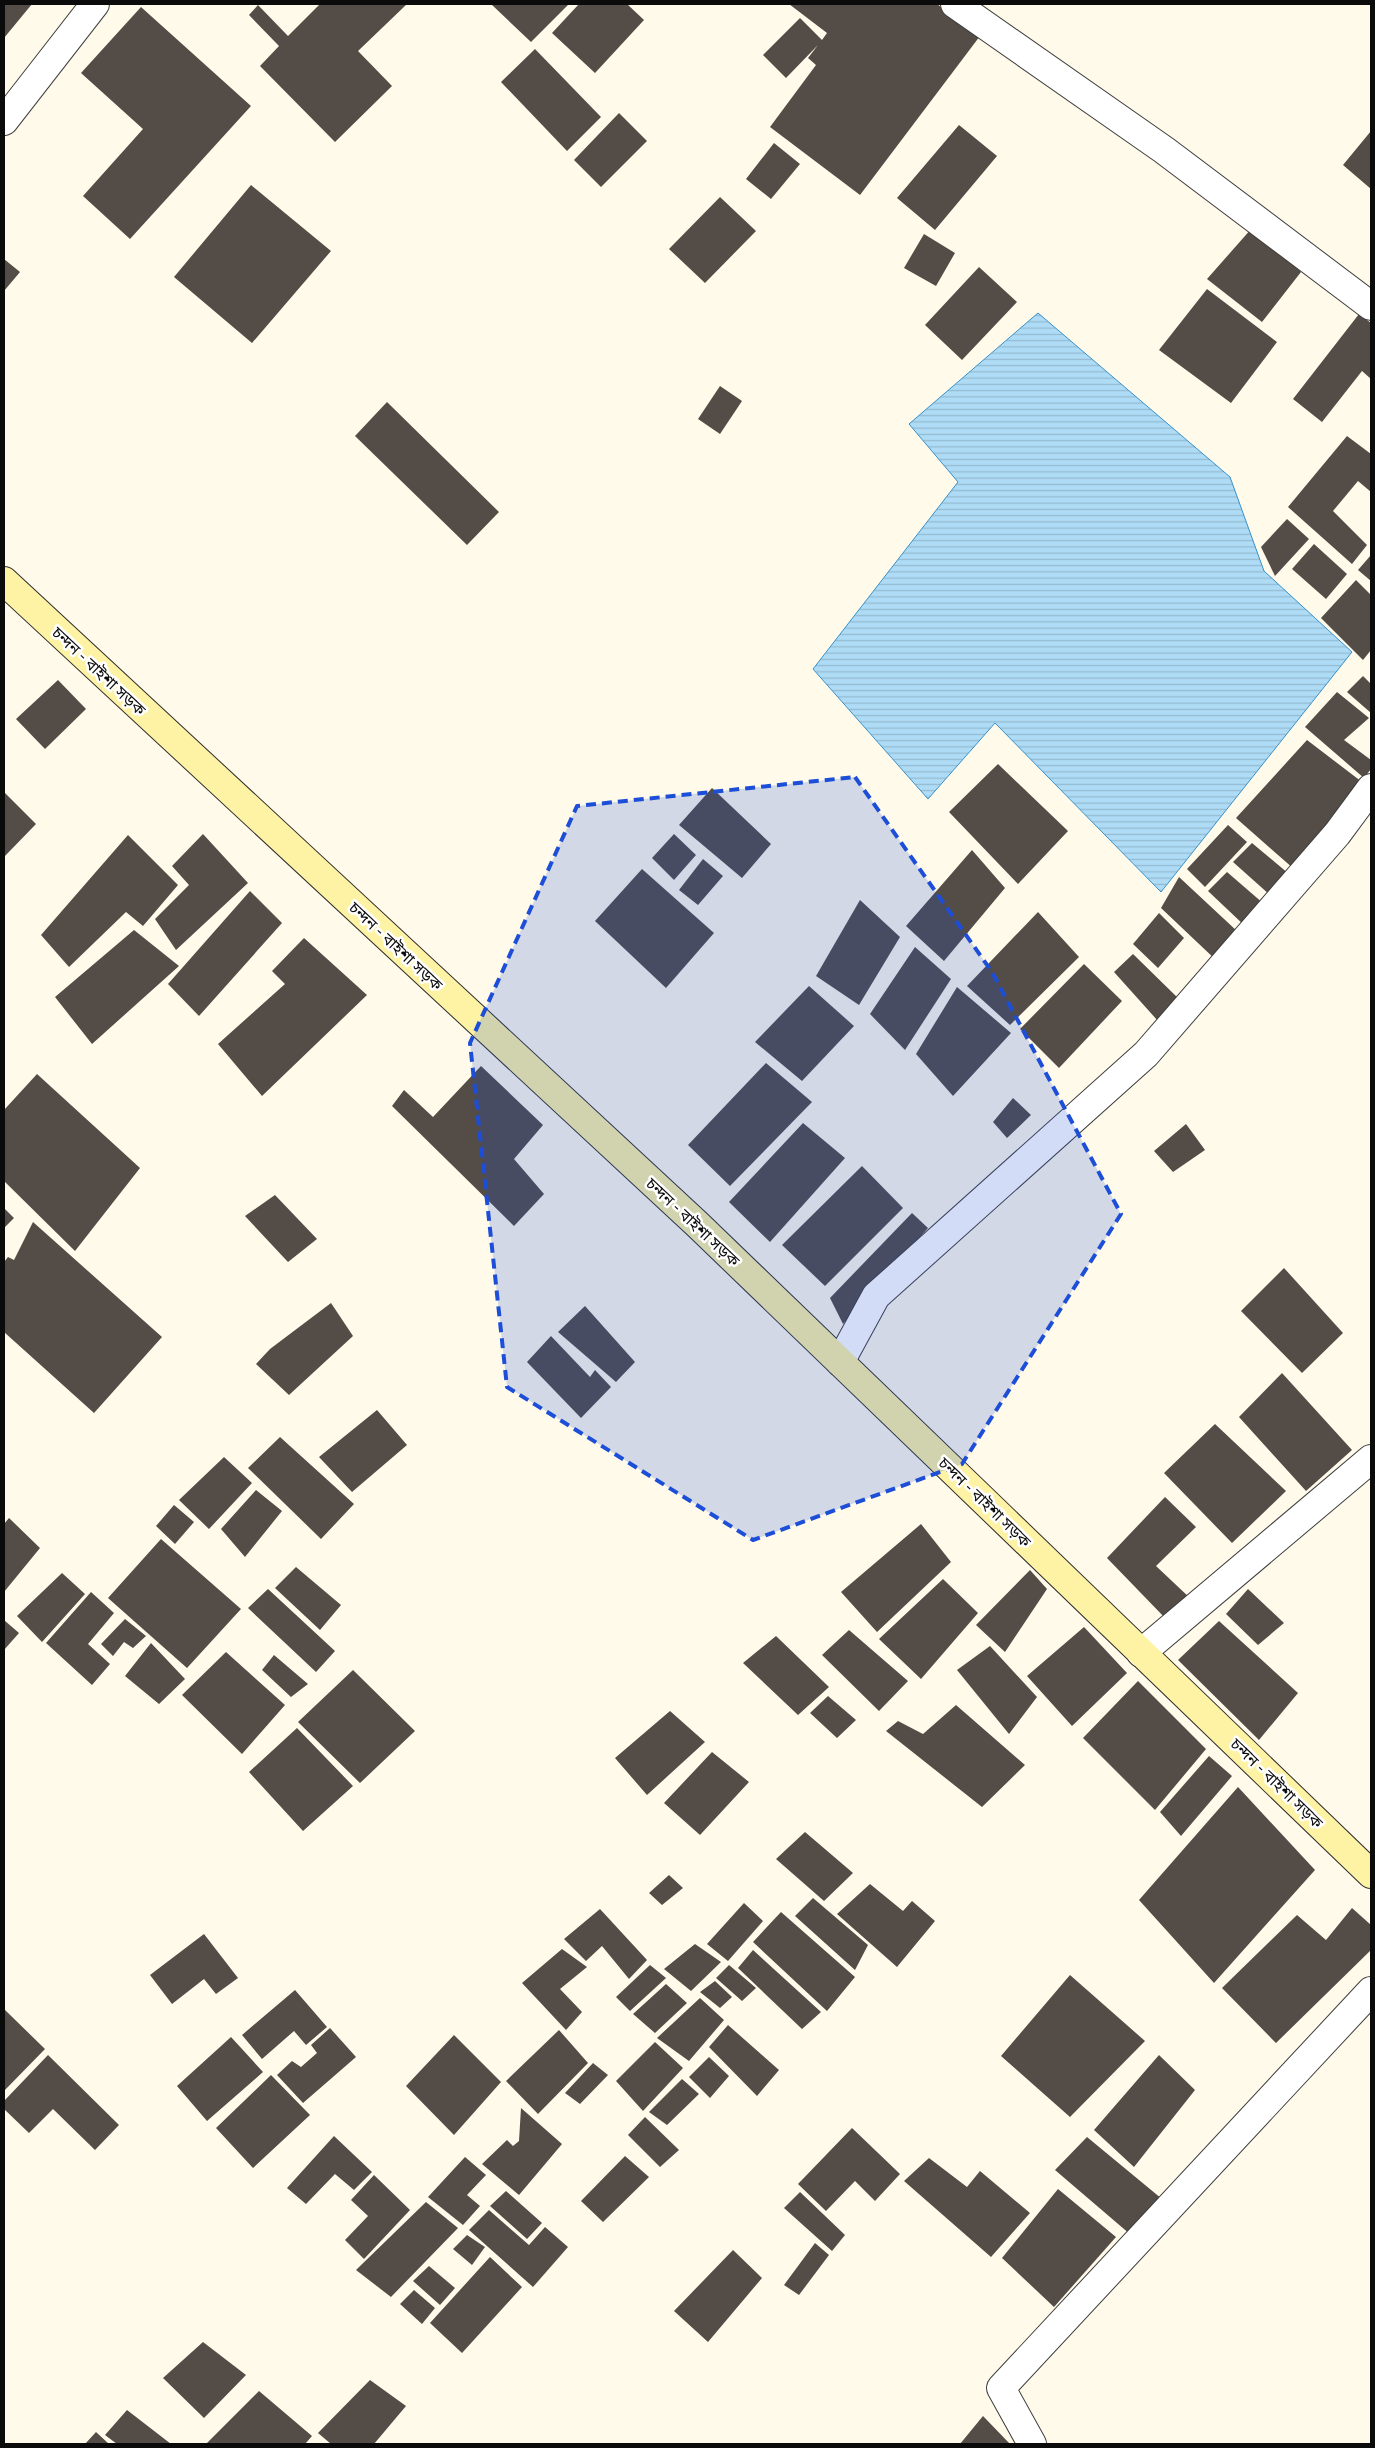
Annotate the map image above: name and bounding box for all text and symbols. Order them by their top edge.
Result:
street label: চন্দন - বাইশা সড়ক [47,622,151,720]
street label: চন্দন - বাইশা সড়ক [344,897,448,995]
street label: চন্দন - বাইশা সড়ক [641,1173,745,1271]
street label: চন্দন - বাইশা সড়ক [934,1452,1036,1552]
street label: চন্দন - বাইশা সড়ক [1226,1733,1328,1833]

